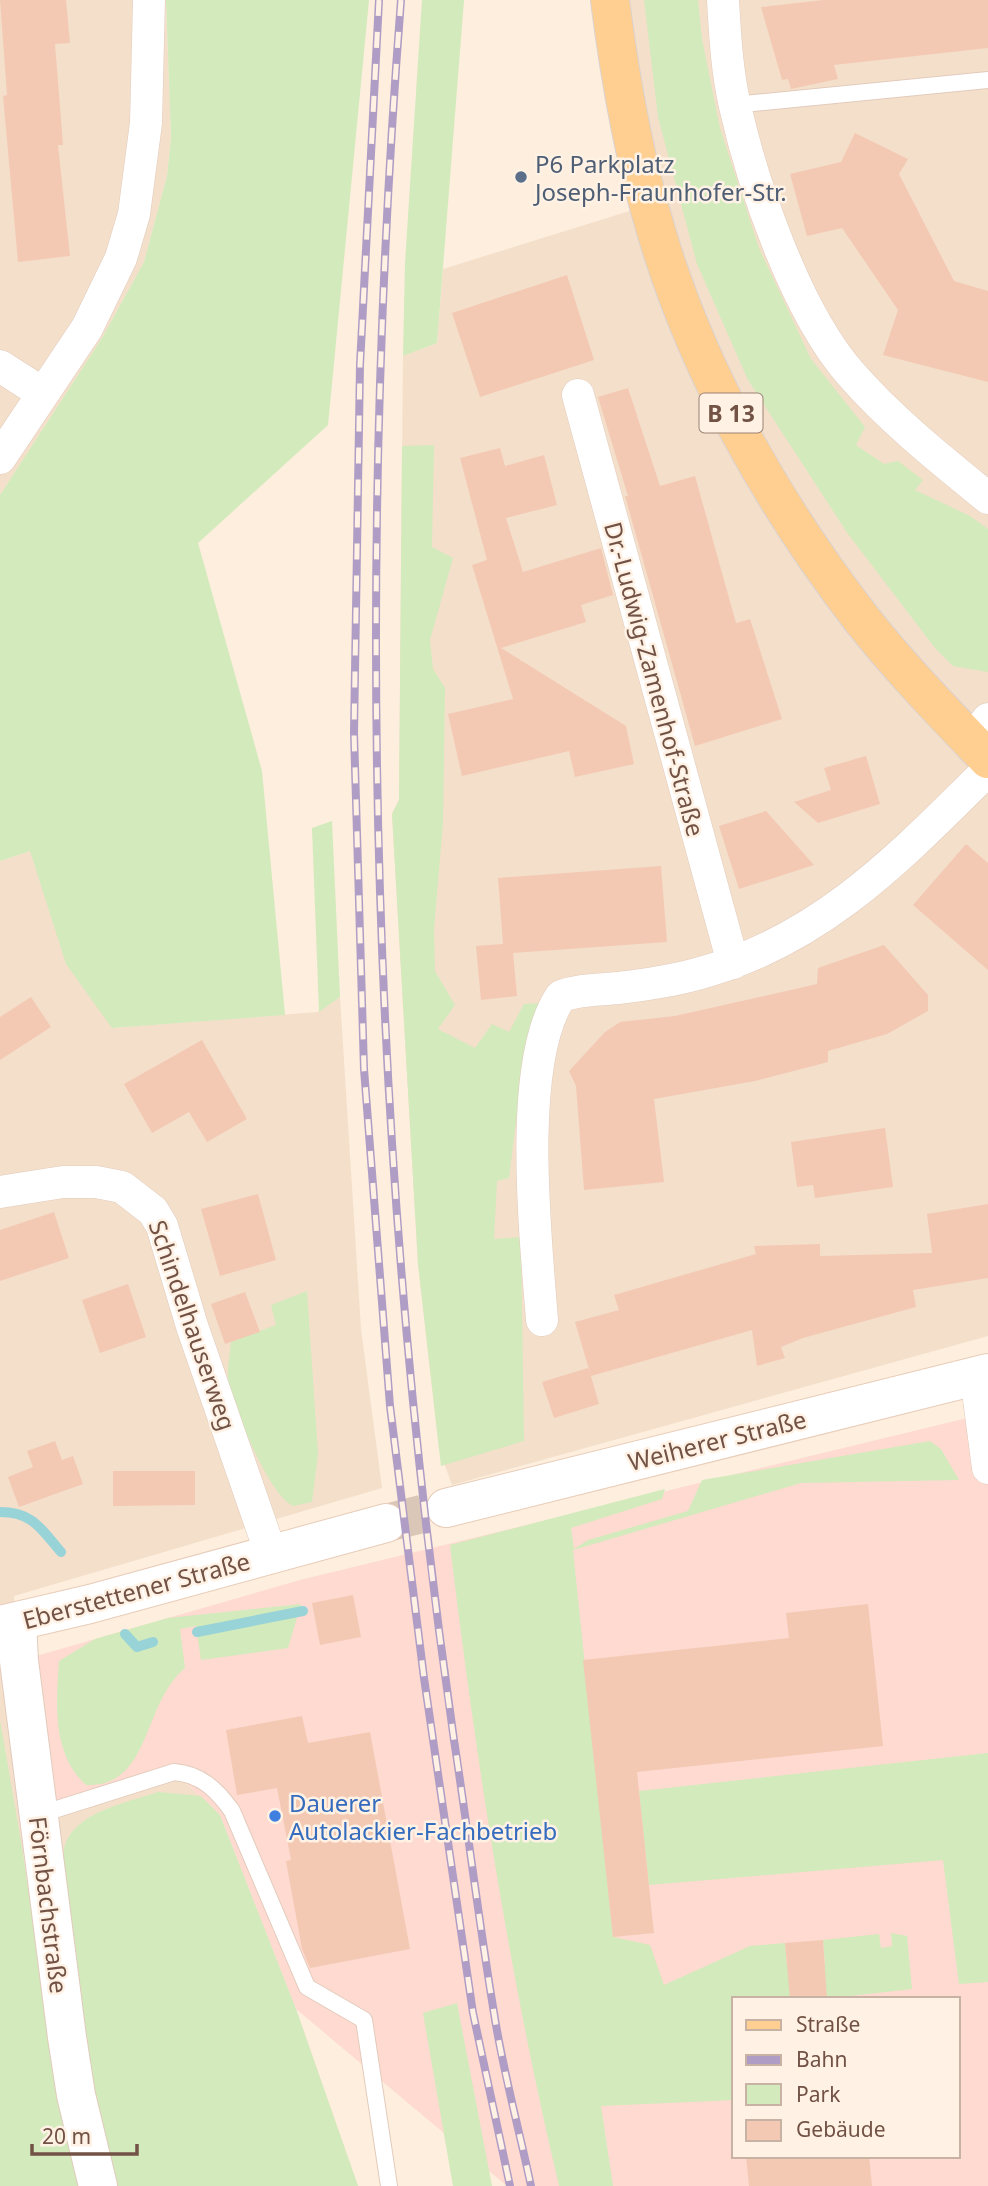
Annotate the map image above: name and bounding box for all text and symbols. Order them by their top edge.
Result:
place label: P6 Parkplatz Joseph-Fraunhofer-Str. [533,147,787,208]
marker: P6 Parkplatz Joseph-Fraunhofer-Str. [513,169,529,185]
road number: B 13 [700,394,762,432]
street label: Dr.-Ludwig-Zamenhof-Straße [597,518,713,840]
street label: Schindelhauserweg [142,1215,244,1435]
street label: Weiherer Straße [624,1402,810,1478]
street label: Eberstettener Straße [19,1544,253,1636]
place label: Dauerer Autolackier-Fachbetrieb [289,1786,557,1847]
marker: Dauerer Autolackier-Fachbetrieb [267,1808,283,1824]
street label: Förnbachstraße [22,1815,76,1995]
legend [732,1997,960,2158]
text: Straße [796,2010,860,2038]
text: Bahn [796,2045,847,2073]
text: Park [796,2080,841,2108]
scale bar [32,2112,136,2156]
text: Gebäude [796,2115,886,2143]
text: 20 m [42,2122,91,2150]

